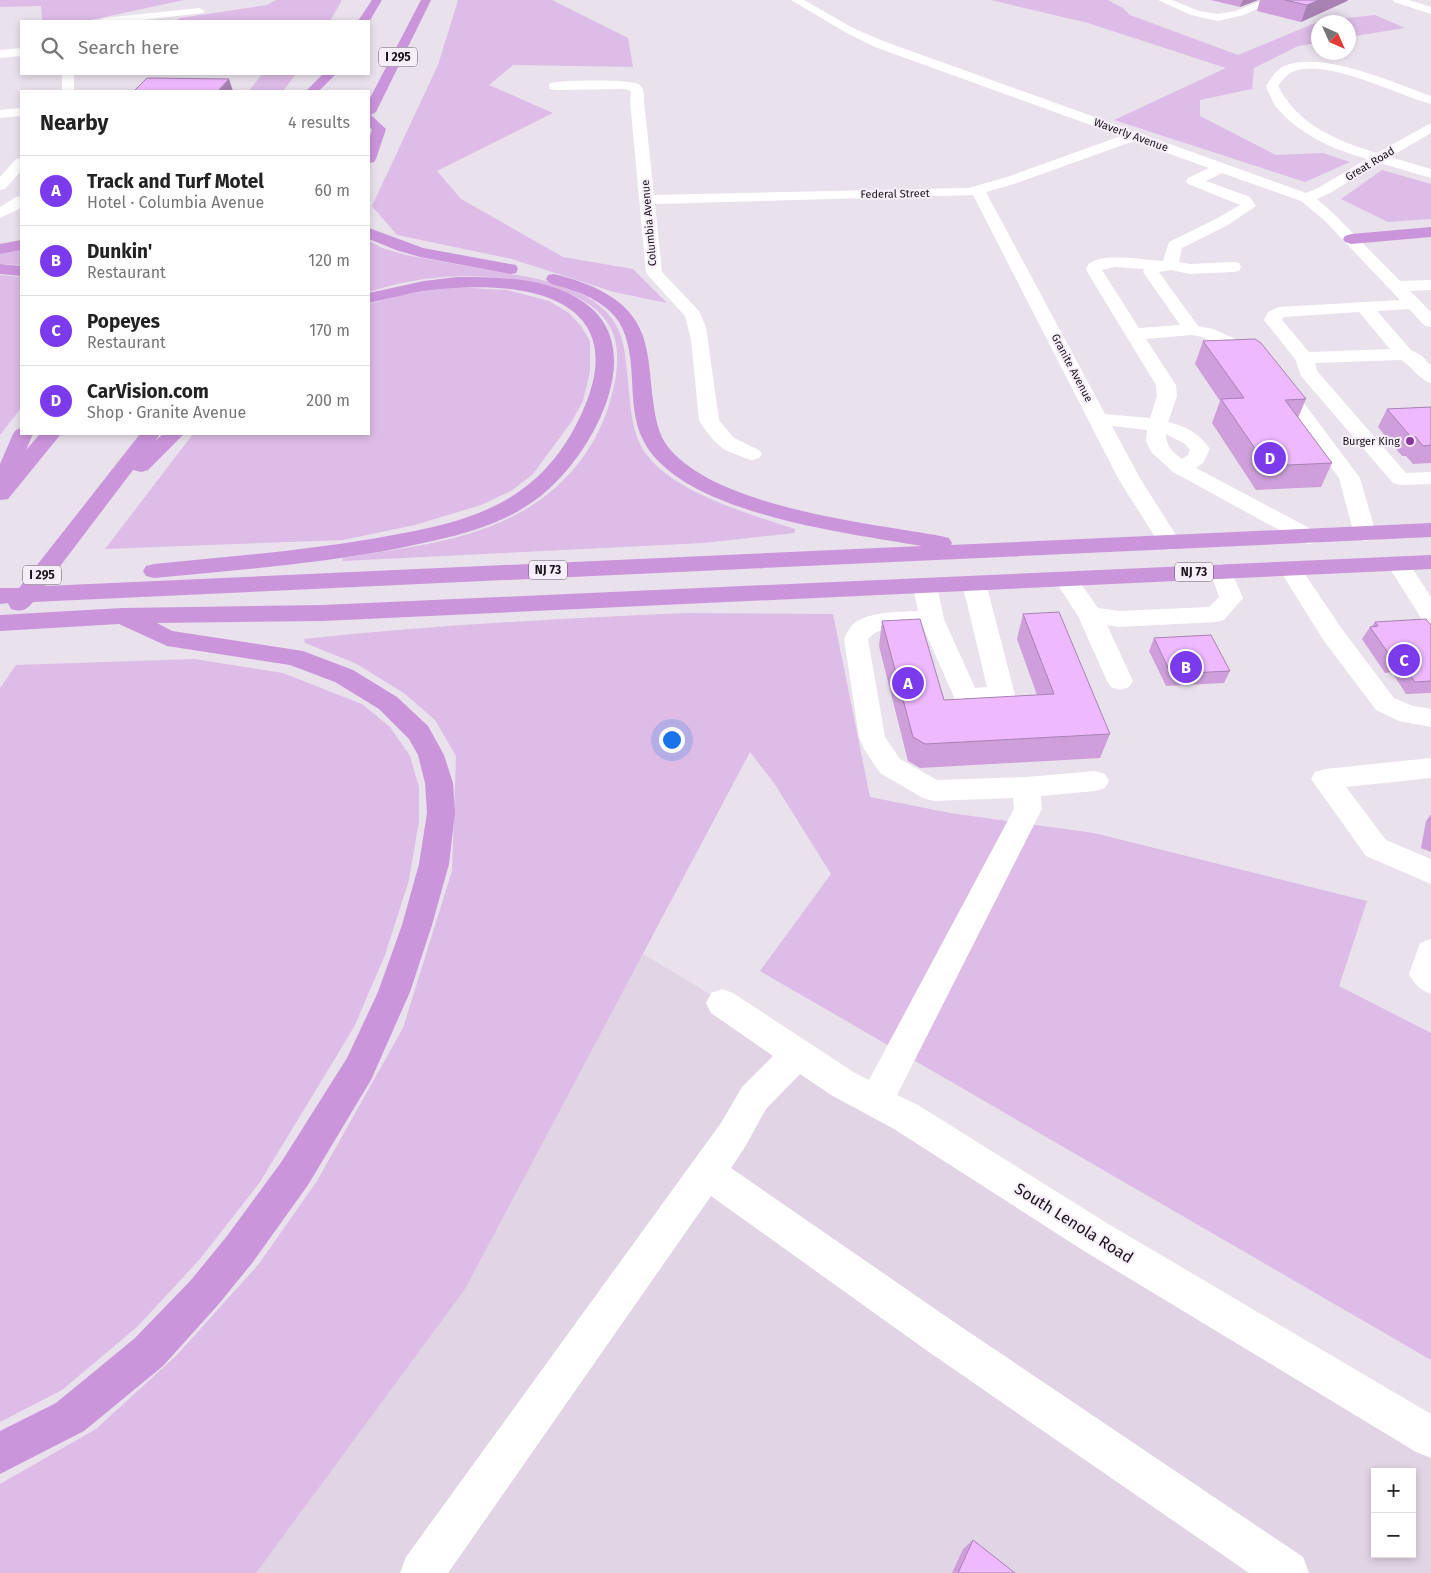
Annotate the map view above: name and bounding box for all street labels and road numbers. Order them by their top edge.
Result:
road number: I 295 [379,48,417,66]
street label: Waverly Avenue [1092,116,1170,154]
street label: Great Road [1343,144,1397,184]
street label: Columbia Avenue [639,179,659,267]
street label: Federal Street [860,187,930,201]
street label: Granite Avenue [1049,332,1095,404]
road number: NJ 73 [529,560,567,580]
road number: NJ 73 [1175,562,1213,582]
road number: I 295 [23,566,61,584]
street label: South Lenola Road [1011,1179,1137,1267]

